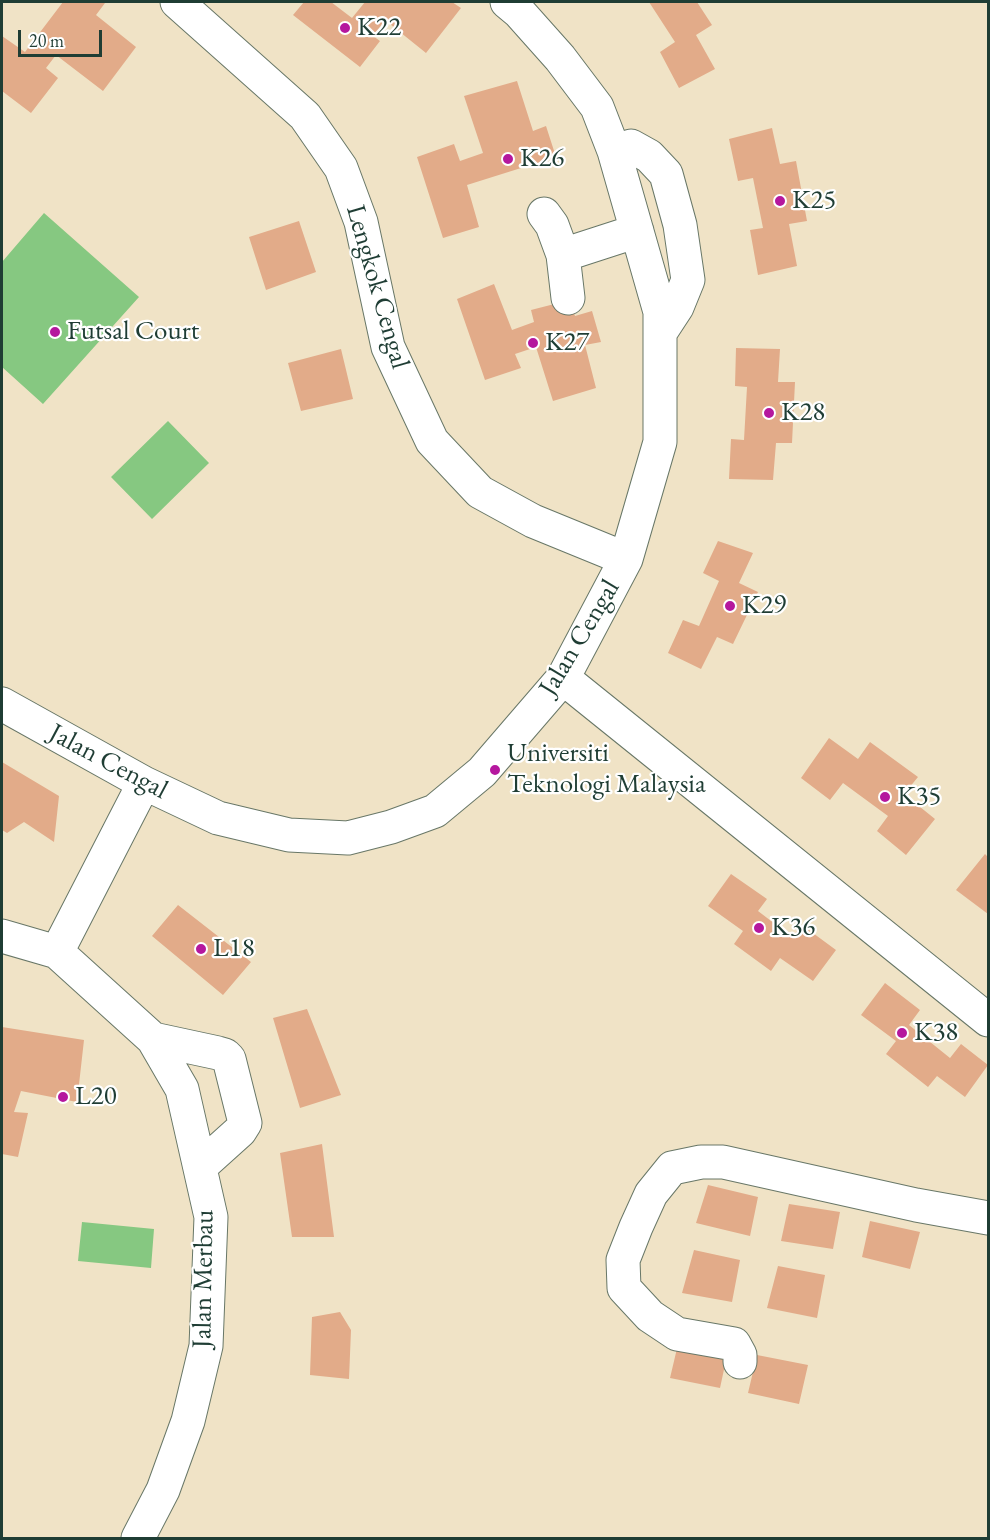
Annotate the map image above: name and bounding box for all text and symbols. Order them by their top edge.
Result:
place label: K22 [357,12,401,44]
scale bar [21,18,105,56]
marker: K22 [338,21,352,35]
text: 20 m [29,29,64,52]
place label: K26 [520,143,564,175]
marker: K26 [501,152,515,166]
place label: K25 [792,185,836,217]
marker: K25 [773,194,787,208]
street label: Lengkok Cengal [338,201,416,373]
place label: Futsal Court [67,316,199,348]
marker: Futsal Court [48,325,62,339]
place label: K27 [545,327,589,359]
marker: K27 [526,336,540,350]
place label: K28 [781,397,825,429]
marker: K28 [762,406,776,420]
street label: Jalan Cengal [533,574,627,702]
place label: K29 [742,590,786,622]
marker: K29 [723,599,737,613]
street label: Jalan Cengal [43,717,173,807]
place label: Universiti Teknologi Malaysia [507,738,706,801]
marker: Universiti Teknologi Malaysia [488,763,502,777]
place label: K35 [897,781,941,813]
marker: K35 [878,790,892,804]
place label: K36 [771,912,815,944]
marker: K36 [752,921,766,935]
place label: L18 [213,933,255,965]
marker: L18 [194,942,208,956]
place label: K38 [914,1017,958,1049]
marker: K38 [895,1026,909,1040]
place label: L20 [75,1081,117,1113]
marker: L20 [56,1090,70,1104]
street label: Jalan Merbau [187,1209,221,1349]

